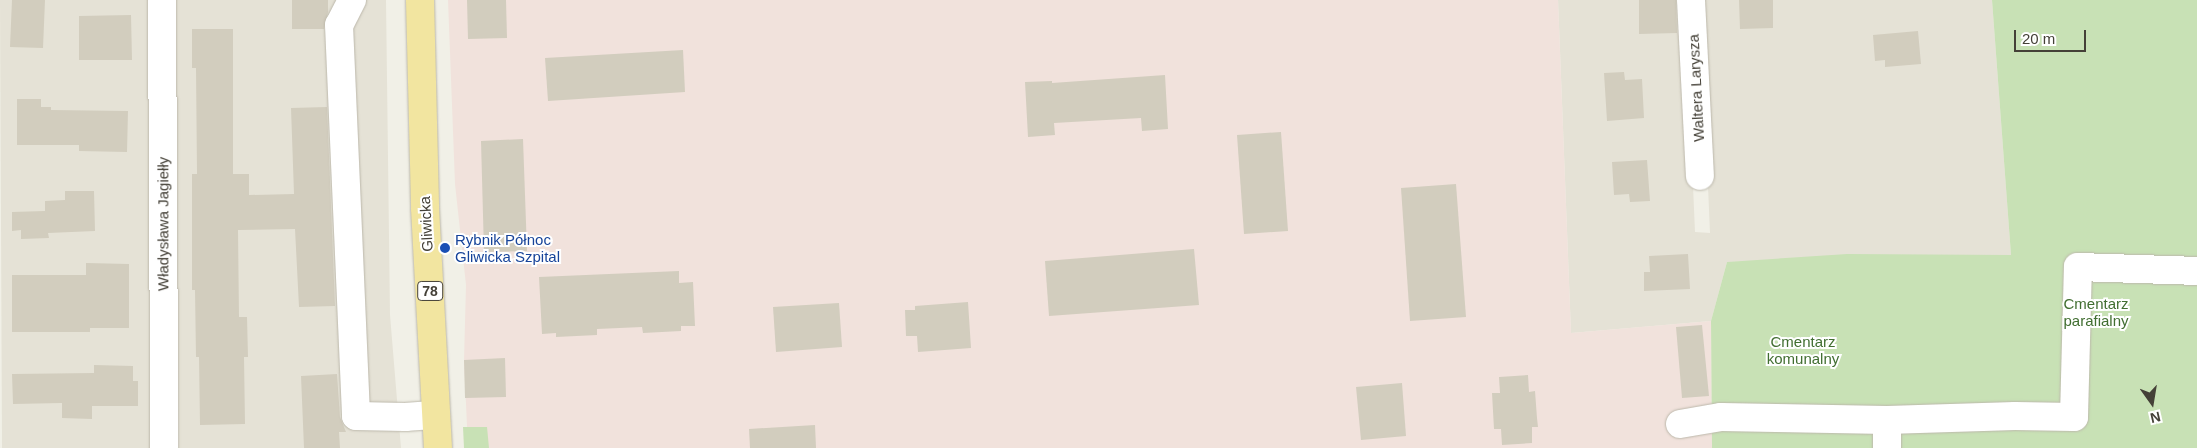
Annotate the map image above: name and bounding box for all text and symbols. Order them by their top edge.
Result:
scale bar [2017,20,2090,52]
text: 20 m [2022,30,2055,47]
street label: Waltera Larysza [1684,34,1708,142]
street label: Władysława Jagiełły [154,157,172,291]
street label: Gliwicka [416,196,436,252]
place label: Rybnik Północ Gliwicka Szpital [455,230,560,265]
marker: Rybnik Północ Gliwicka Szpital [439,242,451,254]
road number: 78 [416,280,444,302]
park label: Cmentarz parafialny [2063,294,2129,329]
park label: Cmentarz komunalny [1767,332,1839,367]
north arrow [2127,378,2177,428]
text: N [2149,409,2162,427]

